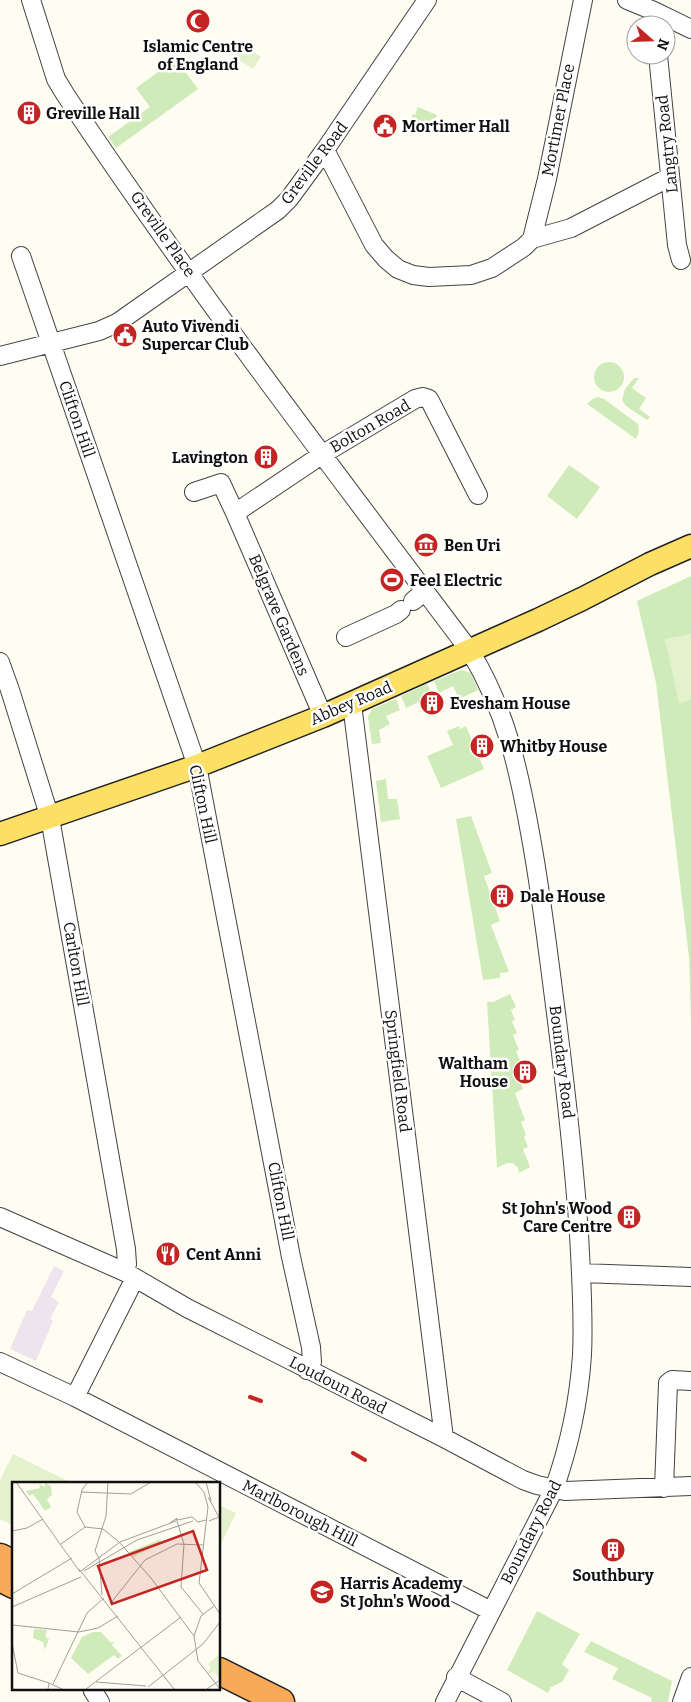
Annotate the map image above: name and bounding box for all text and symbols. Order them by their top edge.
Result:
mosque icon: Islamic Centre of England [185,8,211,34]
north arrow [626,15,676,65]
text: N [653,36,673,52]
place label: Islamic Centre of England [143,37,253,74]
street label: Mortimer Place [538,62,578,178]
street label: Langtry Road [652,93,682,194]
building icon: Greville Hall [16,100,42,126]
place label: Greville Hall [46,104,140,123]
public building icon: Mortimer Hall [372,113,398,139]
street label: Greville Road [277,117,352,208]
place label: Mortimer Hall [402,117,510,136]
street label: Greville Place [126,187,200,281]
place label: Auto Vivendi Supercar Club [142,317,249,354]
public building icon: Auto Vivendi Supercar Club [112,322,138,348]
street label: Clifton Hill [55,378,99,460]
street label: Bolton Road [326,395,414,457]
building icon: Lavington [253,444,279,470]
place label: Lavington [172,448,249,467]
museum icon: Ben Uri [413,532,439,558]
place label: Ben Uri [444,536,501,555]
street label: Belgrave Gardens [245,551,313,679]
sports icon: Feel Electric [379,567,405,593]
place label: Feel Electric [410,571,502,590]
street label: Abbey Road [307,677,395,729]
building icon: Evesham House [419,690,445,716]
place label: Evesham House [450,694,570,713]
building icon: Whitby House [469,733,495,759]
place label: Whitby House [500,737,607,756]
street label: Clifton Hill [185,763,221,845]
building icon: Dale House [489,883,515,909]
place label: Dale House [520,887,605,906]
street label: Carlton Hill [59,921,93,1008]
street label: Boundary Road [546,1004,578,1120]
street label: Springfield Road [381,1009,415,1134]
place label: Waltham House [438,1054,509,1091]
building icon: Waltham House [512,1059,538,1085]
street label: Clifton Hill [264,1160,298,1242]
place label: St John's Wood Care Centre [502,1199,612,1236]
building icon: St John's Wood Care Centre [616,1204,642,1230]
restaurant icon: Cent Anni [155,1241,181,1267]
place label: Cent Anni [186,1245,261,1264]
street label: Loudoun Road [286,1352,391,1418]
street label: Marlborough Hill [239,1476,361,1550]
street label: Boundary Road [497,1476,566,1587]
inset map [12,1482,220,1690]
building icon: Southbury [600,1537,626,1563]
place label: Southbury [572,1566,654,1585]
place label: Harris Academy St John's Wood [340,1574,462,1611]
school or university icon: Harris Academy St John's Wood [309,1579,335,1605]

